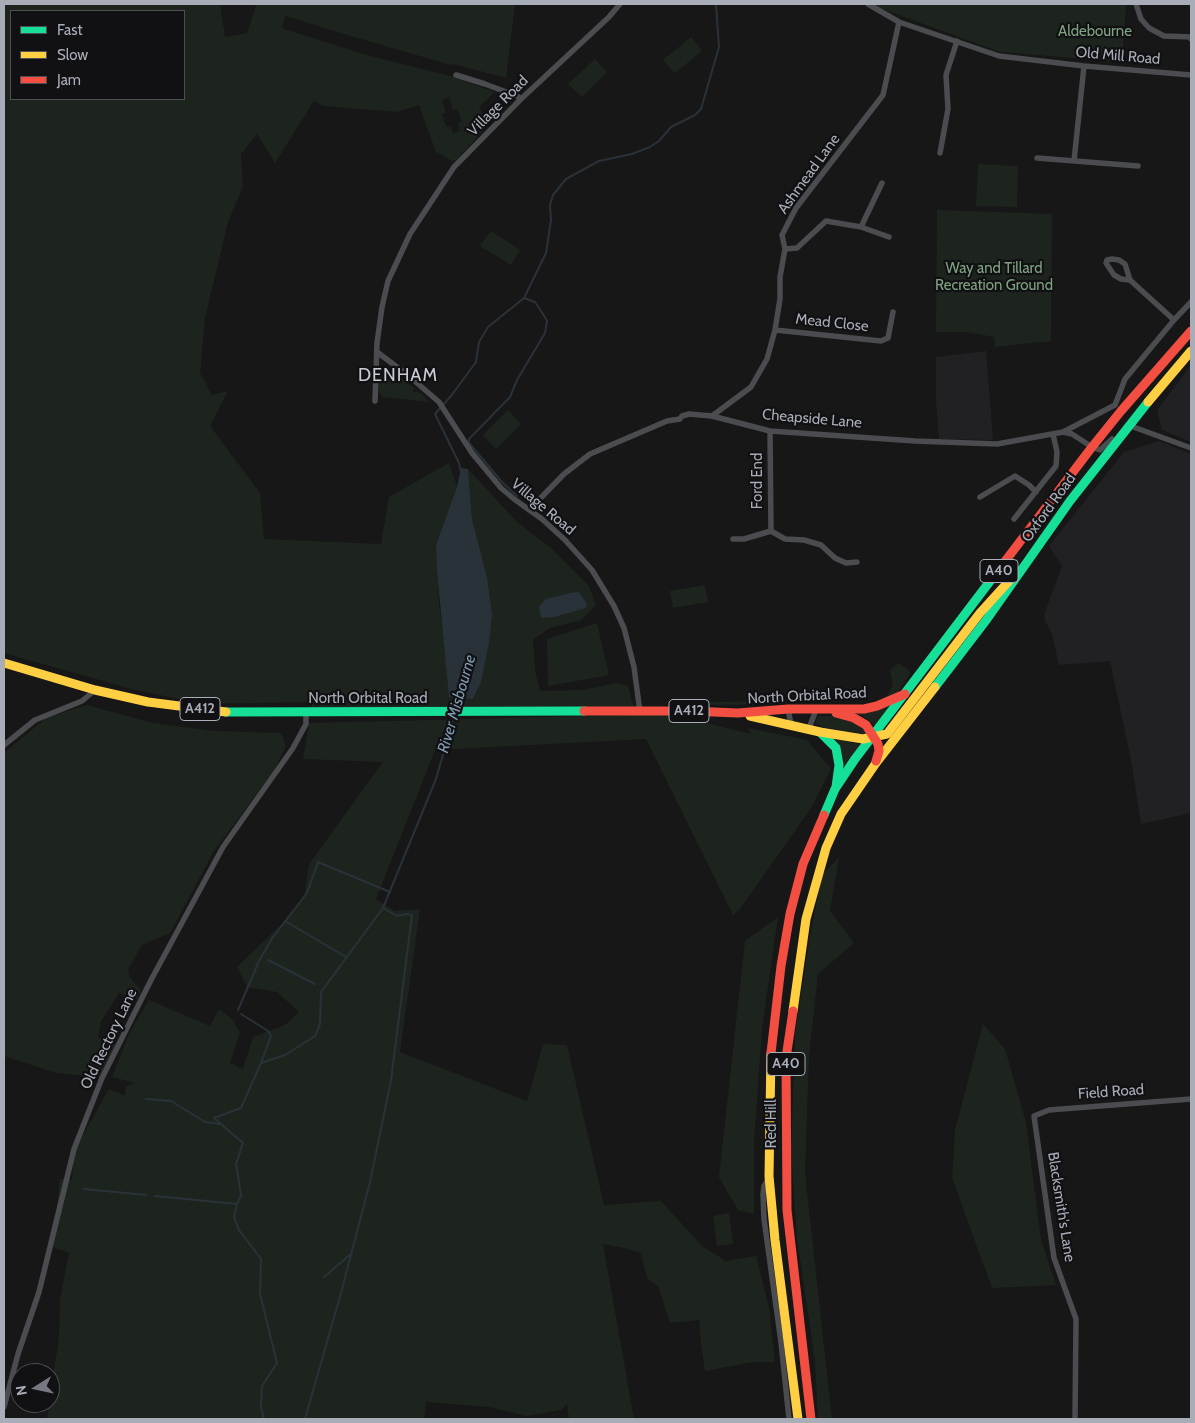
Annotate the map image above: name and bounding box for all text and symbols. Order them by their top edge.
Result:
legend [10,10,185,100]
text: Fast [57,21,82,39]
park label: Aldebourne [1058,23,1132,41]
street label: Old Mill Road [1075,43,1161,69]
text: Slow [57,46,88,64]
text: Jam [57,71,81,89]
street label: Village Road [464,72,532,140]
street label: Ashmead Lane [774,131,844,217]
park label: Way and Tillard Recreation Ground [935,260,1053,295]
street label: Mead Close [795,310,869,336]
district label: DENHAM [357,365,439,387]
street label: Cheapside Lane [761,406,863,432]
street label: Ford End [749,453,767,509]
street label: Oxford Road [1018,470,1080,546]
street label: Village Road [507,475,579,539]
road number: A40 [980,560,1018,582]
water label: River Misbourne [434,653,480,755]
street label: North Orbital Road [747,684,867,708]
street label: North Orbital Road [308,690,428,708]
road number: A412 [180,698,220,721]
road number: A412 [669,699,709,722]
street label: Old Rectory Lane [77,986,141,1092]
road number: A40 [767,1052,805,1076]
street label: Field Road [1077,1081,1145,1103]
street label: Red Hill [763,1100,781,1148]
street label: Blacksmith's Lane [1043,1151,1079,1263]
north arrow [10,1363,60,1413]
text: N [11,1384,31,1397]

